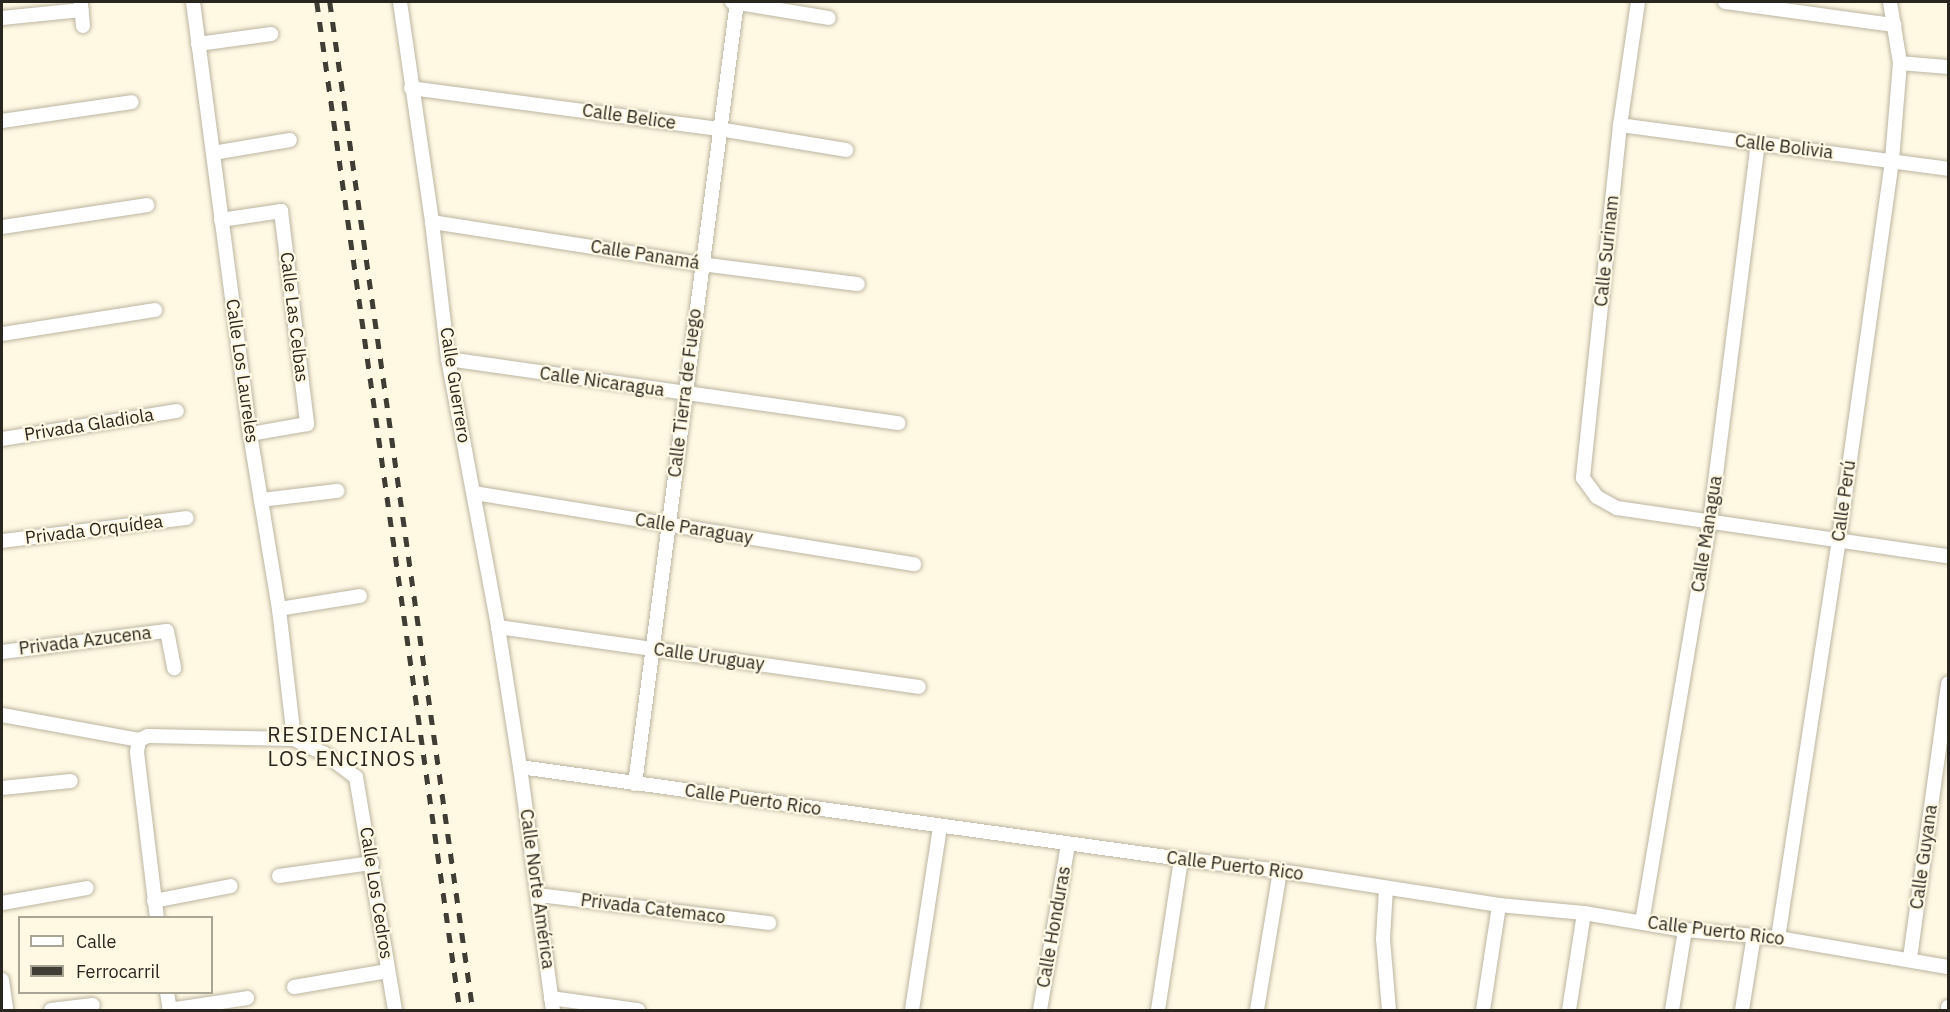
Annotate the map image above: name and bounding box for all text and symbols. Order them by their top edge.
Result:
street label: Calle Belice [581,100,677,134]
street label: Calle Bolivia [1734,130,1834,164]
street label: Calle Surinam [1590,194,1624,308]
street label: Calle Panamá [589,236,701,274]
street label: Calle Las Celbas [275,251,313,383]
street label: Calle Los Laureles [221,298,263,444]
street label: Calle Tierra de Fuego [664,307,706,479]
street label: Calle Guerrero [435,326,475,444]
street label: Calle Nicaragua [538,363,666,401]
street label: Privada Gladiola [23,404,155,446]
street label: Calle Perú [1828,459,1860,543]
street label: Calle Managua [1687,474,1727,594]
street label: Calle Paraguay [633,509,755,549]
street label: Privada Orquídea [24,511,164,549]
street label: Privada Azucena [17,622,153,660]
street label: Calle Uruguay [652,639,766,675]
district label: RESIDENCIAL LOS ENCINOS [267,721,417,771]
street label: Calle Puerto Rico [683,780,823,820]
street label: Calle Guyana [1906,803,1942,911]
street label: Calle Norte América [515,808,559,970]
street label: Calle Los Cedros [355,825,397,961]
street label: Calle Puerto Rico [1165,847,1305,885]
street label: Calle Honduras [1033,864,1075,990]
street label: Privada Catemaco [579,889,727,929]
street label: Calle Puerto Rico [1646,912,1786,950]
legend [18,916,213,994]
text: Calle [76,930,116,953]
text: Ferrocarril [76,960,160,983]

